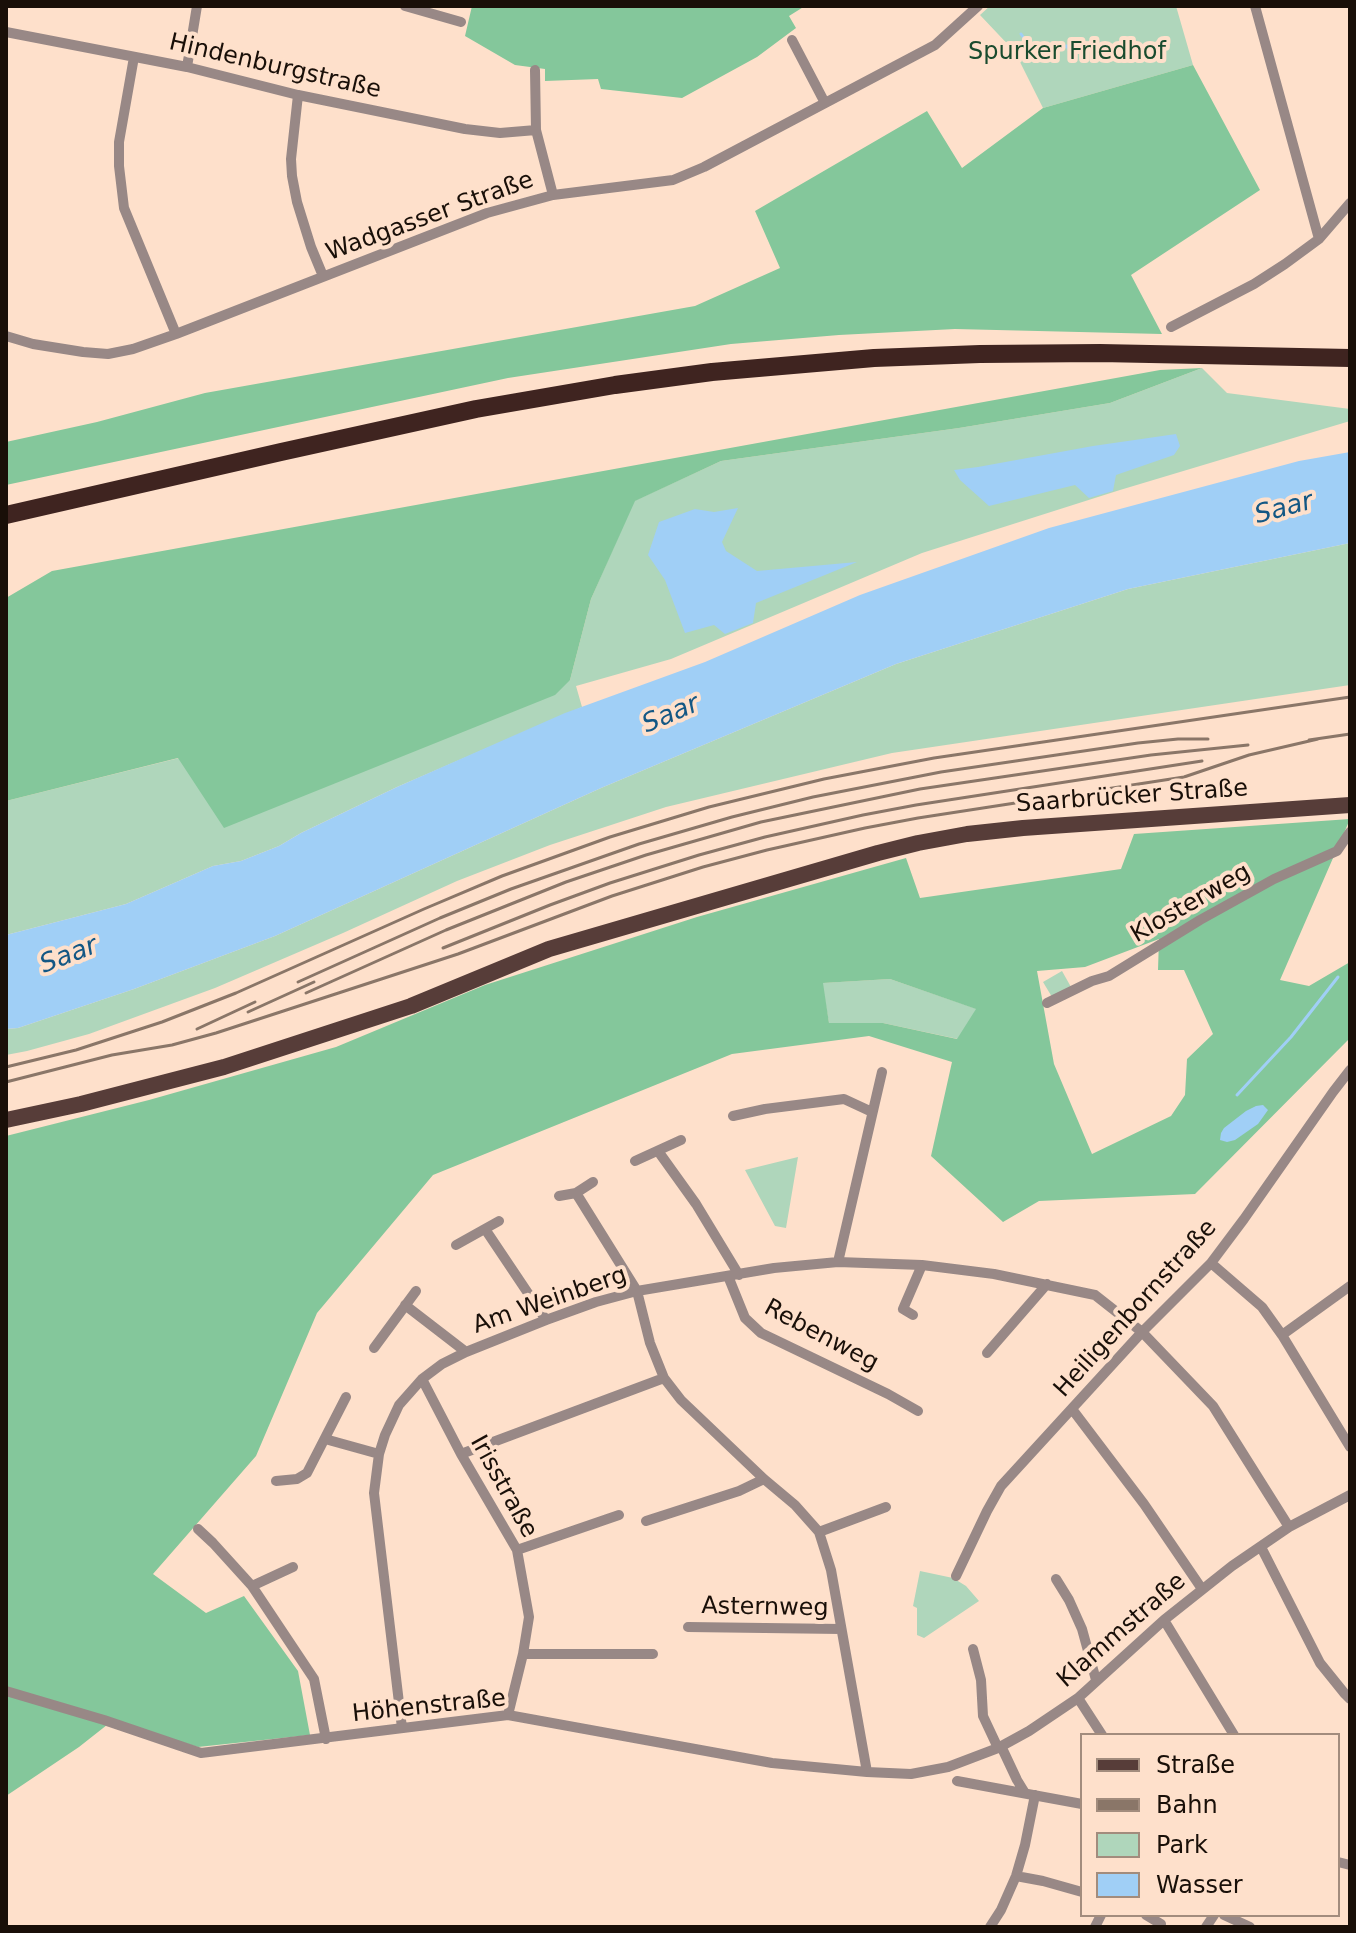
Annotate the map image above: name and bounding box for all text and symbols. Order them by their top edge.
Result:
street label: Hindenburgstraße [166,29,384,105]
park label: Spurker Friedhof [968,39,1166,67]
street label: Wadgasser Straße [322,166,538,268]
water label: Saar [1251,486,1317,532]
water label: Saar [638,689,704,741]
street label: Saarbrücker Straße [1015,775,1249,819]
street label: Klosterweg [1126,858,1256,950]
water label: Saar [36,931,102,981]
street label: Heiligenbornstraße [1049,1214,1223,1404]
street label: Am Weinberg [469,1261,631,1341]
street label: Rebenweg [759,1294,883,1378]
street label: Irisstraße [463,1431,543,1543]
street label: Klammstraße [1052,1568,1192,1694]
street label: Asternweg [701,1592,829,1624]
street label: Höhenstraße [351,1685,507,1729]
legend [1080,1733,1340,1917]
text: Straße [1156,1751,1235,1779]
text: Bahn [1156,1791,1218,1819]
text: Park [1156,1831,1208,1859]
text: Wasser [1156,1871,1243,1899]

